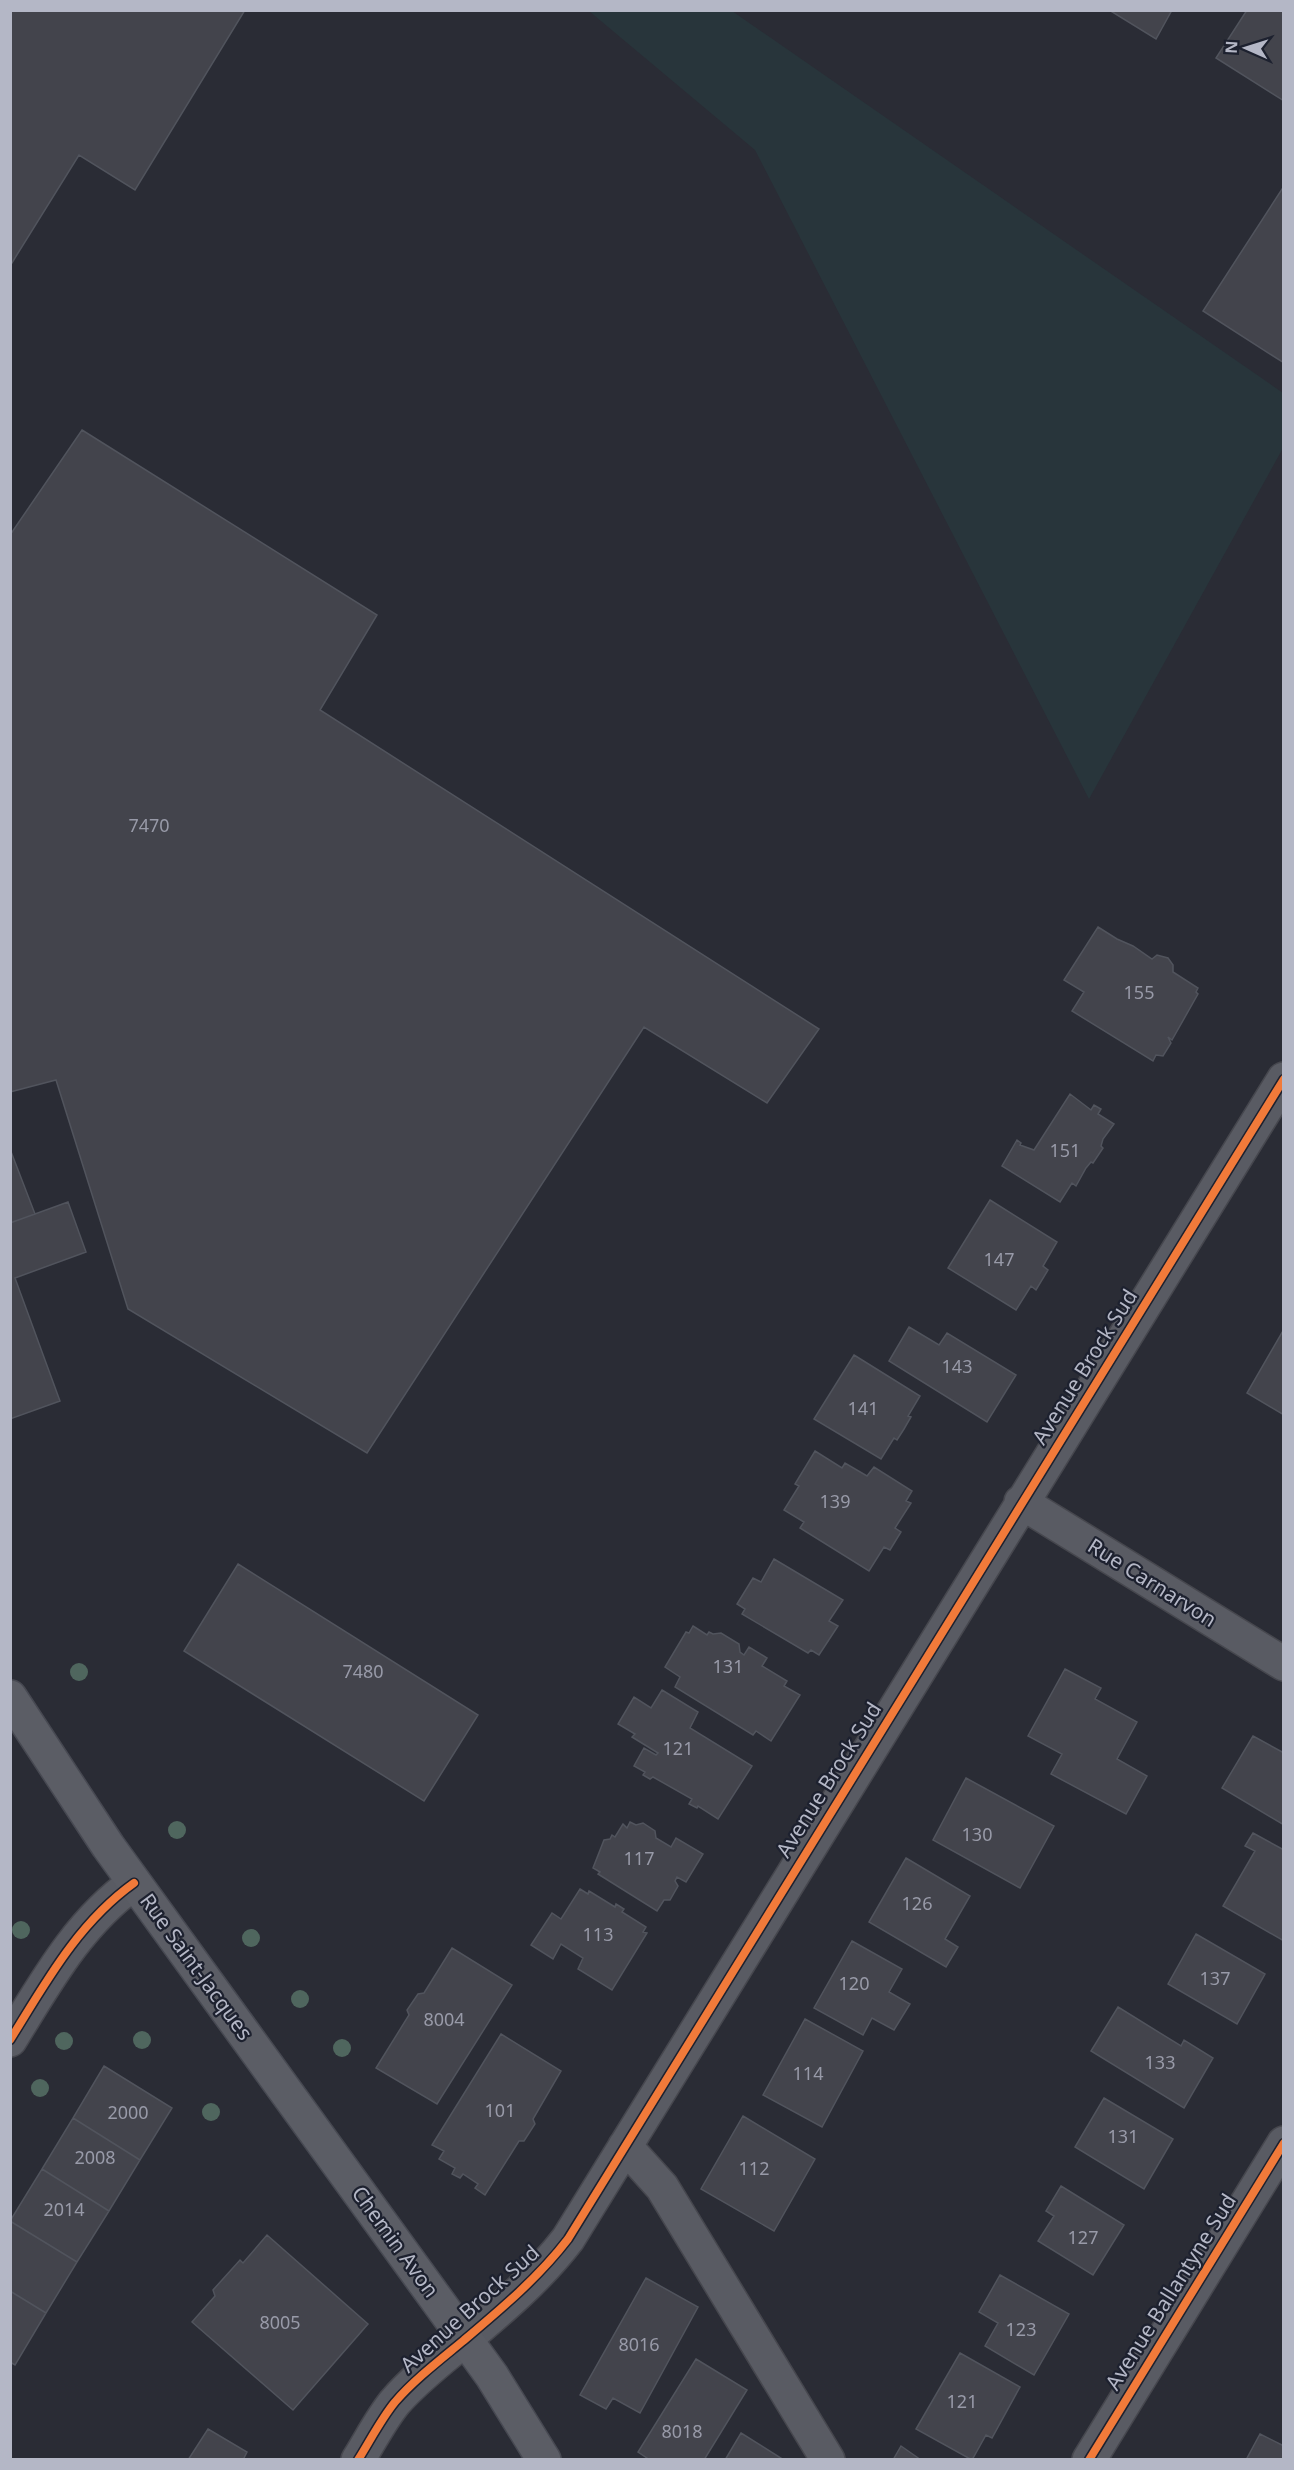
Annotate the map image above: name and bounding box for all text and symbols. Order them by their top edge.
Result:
north arrow [1216,18,1276,78]
text: N [1220,40,1242,54]
house number: 7470 [128,813,170,837]
house number: 155 [1124,980,1154,1004]
house number: 151 [1050,1138,1080,1162]
house number: 147 [984,1247,1014,1271]
street label: Avenue Brock Sud [1025,1284,1143,1449]
house number: 143 [942,1354,972,1378]
house number: 141 [848,1396,878,1420]
house number: 139 [820,1489,850,1513]
street label: Rue Carnarvon [1083,1531,1222,1633]
house number: 131 [713,1654,743,1678]
house number: 7480 [342,1659,384,1683]
street label: Avenue Brock Sud [769,1697,887,1862]
house number: 121 [663,1736,693,1760]
house number: 130 [962,1822,992,1846]
house number: 117 [624,1846,654,1870]
street label: Rue Saint-Jacques [134,1887,260,2045]
house number: 126 [902,1891,932,1915]
house number: 113 [583,1922,613,1946]
house number: 137 [1200,1966,1230,1990]
house number: 120 [839,1971,869,1995]
house number: 8004 [423,2007,465,2031]
house number: 133 [1145,2050,1175,2074]
house number: 114 [793,2061,823,2085]
house number: 101 [485,2098,515,2122]
house number: 2000 [107,2100,149,2124]
house number: 131 [1108,2124,1138,2148]
house number: 2008 [74,2145,116,2169]
house number: 112 [739,2156,769,2180]
street label: Chemin Avon [346,2180,446,2303]
street label: Avenue Ballantyne Sud [1098,2188,1242,2395]
house number: 2014 [43,2197,85,2221]
house number: 127 [1068,2225,1098,2249]
street label: Avenue Brock Sud [394,2238,545,2378]
house number: 8005 [259,2310,301,2334]
house number: 123 [1006,2317,1036,2341]
house number: 8016 [618,2332,660,2356]
house number: 121 [947,2389,977,2413]
house number: 8018 [661,2419,703,2443]

